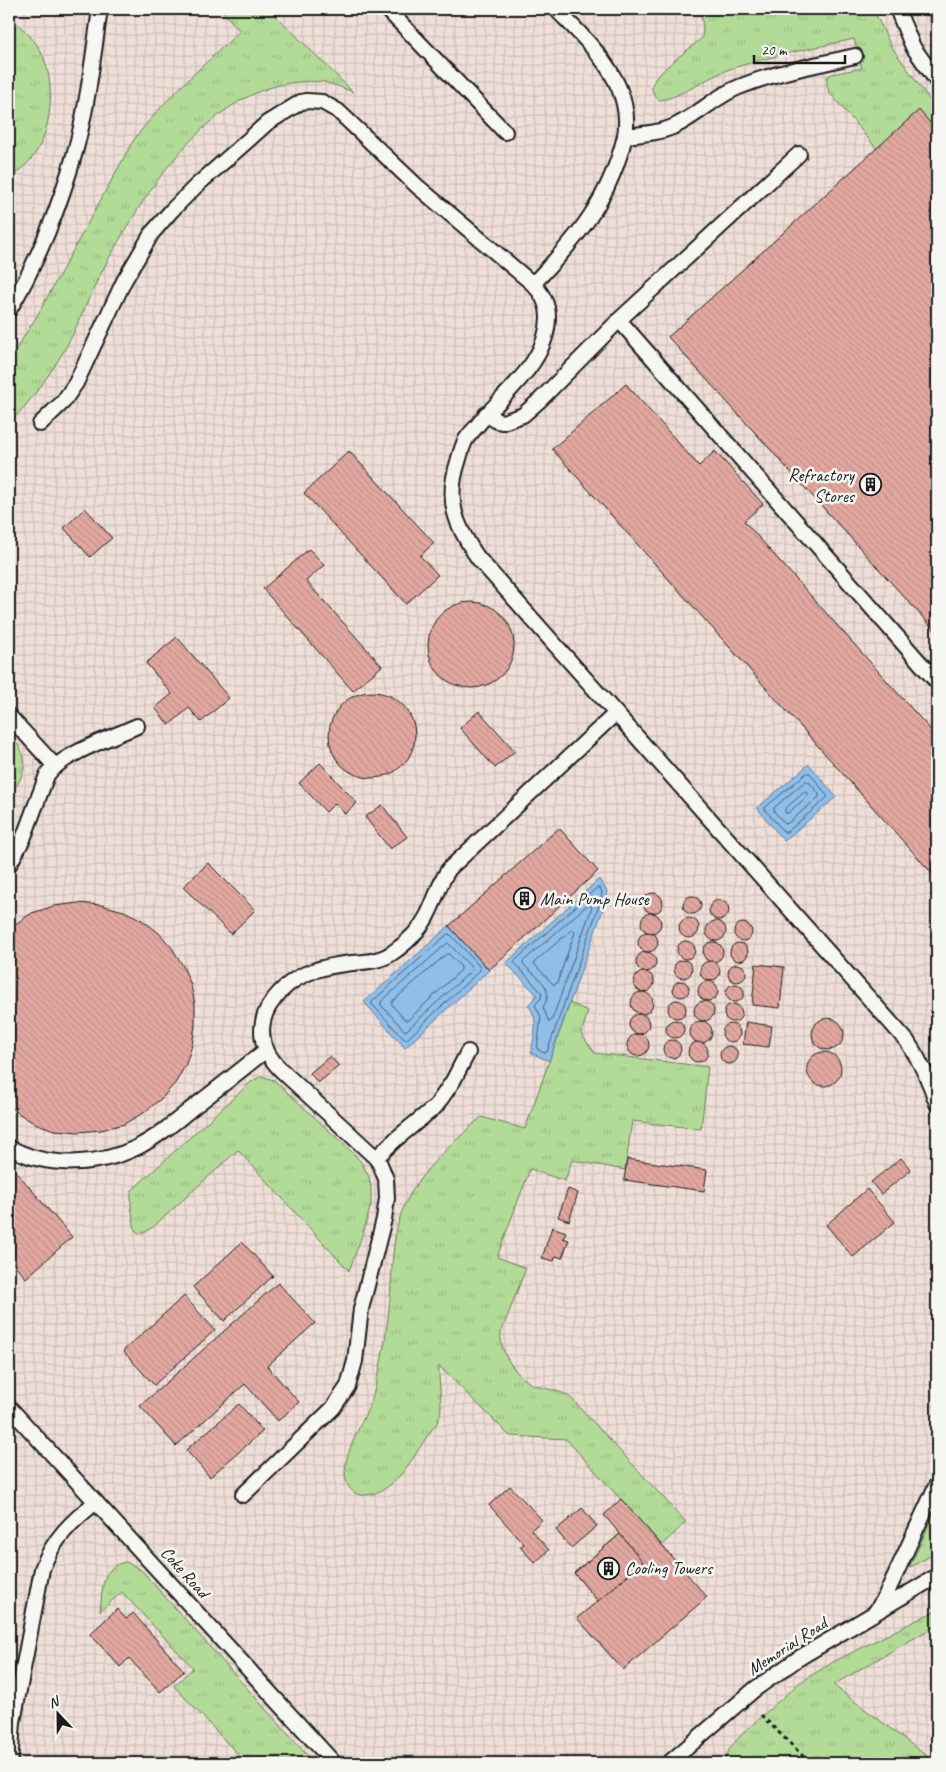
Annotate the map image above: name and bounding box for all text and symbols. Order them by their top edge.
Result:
scale bar [754,32,845,64]
text: 20 m [761,41,788,60]
place label: Refractory Stores [788,464,856,507]
building icon: Refractory Stores [858,473,882,497]
building icon: Main Pump House [512,887,536,911]
place label: Main Pump House [540,888,650,910]
street label: Coke Road [156,1542,216,1605]
building icon: Cooling Towers [597,1556,621,1580]
place label: Cooling Towers [625,1557,714,1579]
street label: Memorial Road [743,1610,833,1680]
north arrow [32,1690,82,1740]
text: N [46,1692,63,1712]

